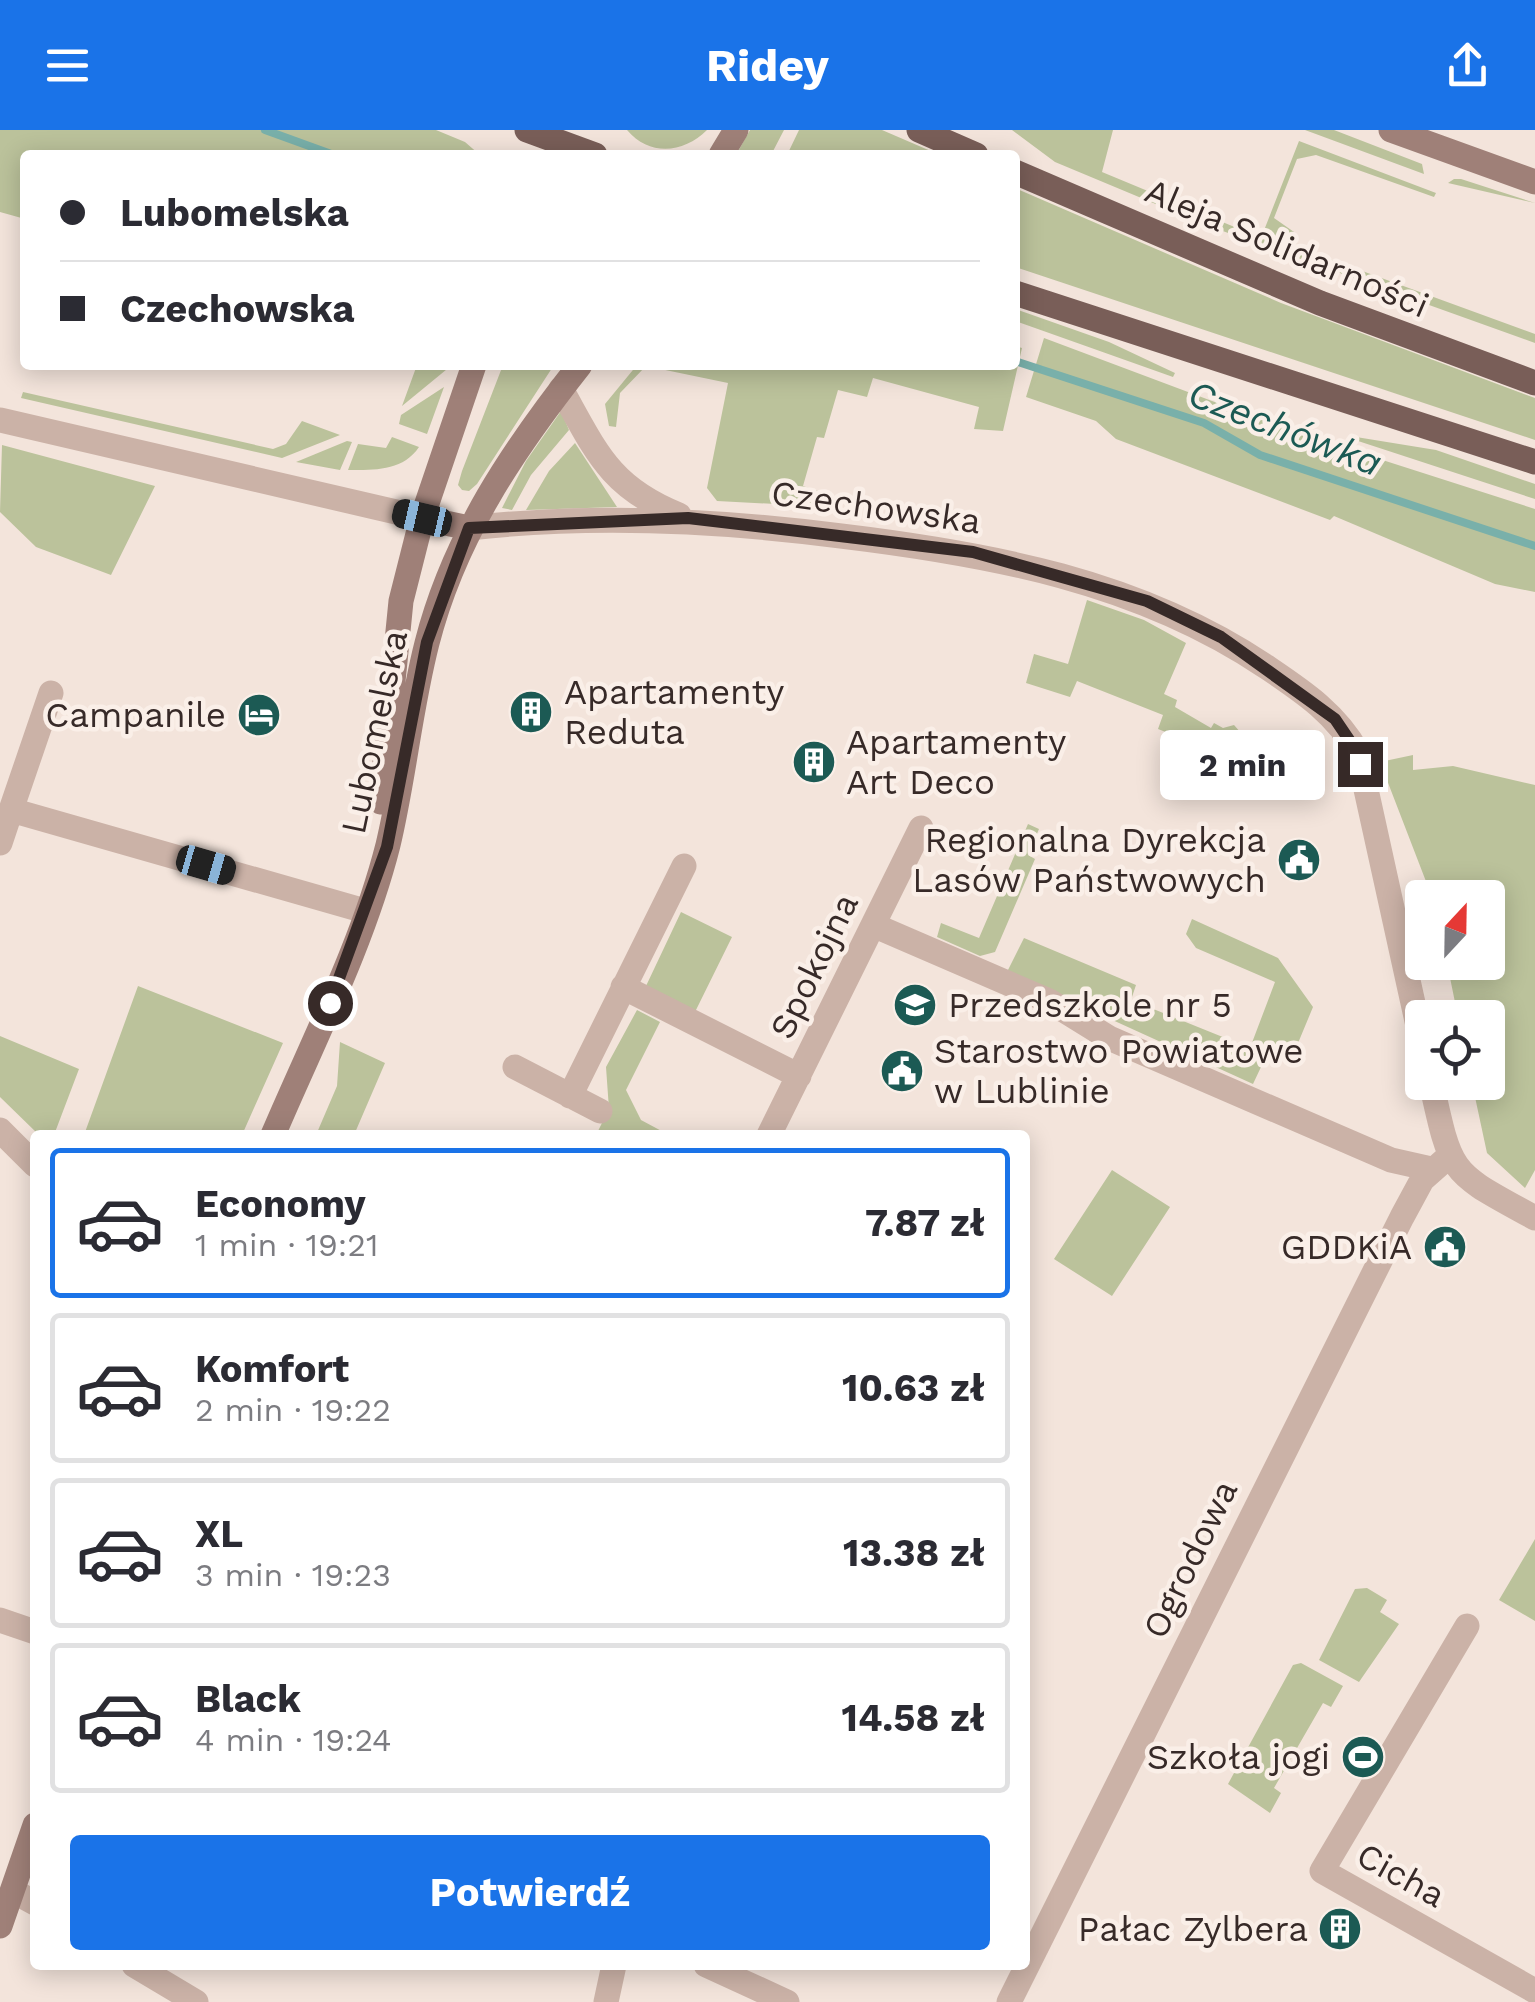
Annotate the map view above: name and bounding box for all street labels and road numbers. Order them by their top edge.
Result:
street label: Aleja Solidarności [1139,169,1435,327]
street label: Czechowska [769,472,983,542]
street label: Lubomelska [332,626,416,838]
street label: Spokojna [761,887,867,1045]
street label: Ogrodowa [1134,1473,1246,1645]
street label: Cicha [1350,1834,1452,1916]

